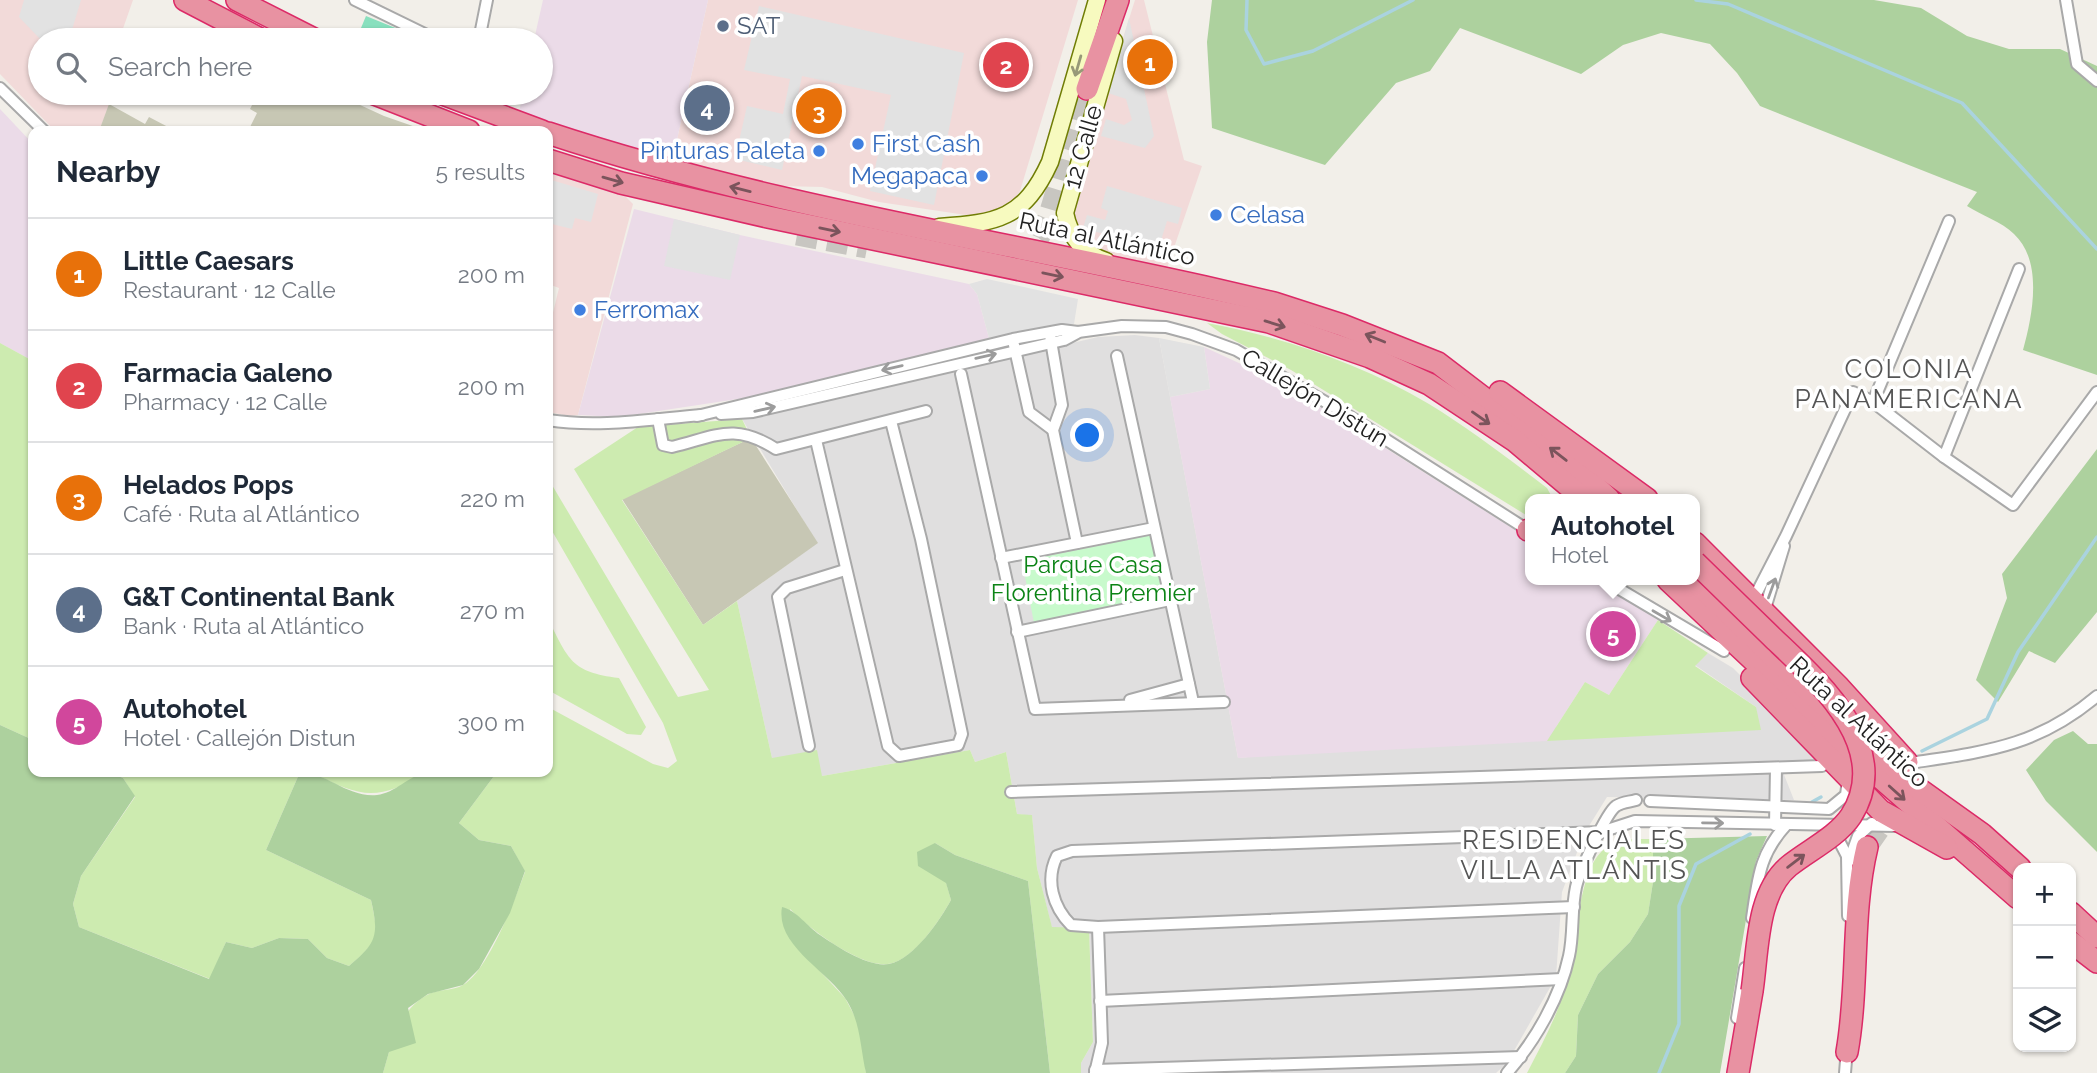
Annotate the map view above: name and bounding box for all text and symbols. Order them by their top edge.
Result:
place label: SAT [737,11,781,40]
marker: SAT [715,18,731,34]
search box [28,28,553,105]
pin: 1 [1127,36,1173,88]
pin: 2 [983,39,1029,91]
icon: search [52,48,90,86]
text: Search here [108,52,252,82]
one-way arrow [1070,54,1083,76]
pin: 4 [684,82,730,134]
pin: 3 [796,85,842,137]
street label: 12 Calle [1057,102,1108,192]
place label: First Cash [872,129,981,158]
place label: Pinturas Paleta [640,136,805,165]
marker: First Cash [850,136,866,152]
marker: Pinturas Paleta [811,143,827,159]
text: Nearby [56,154,160,189]
text: 5 results [436,158,525,185]
place label: Megapaca [851,161,968,190]
marker: Megapaca [974,168,990,184]
one-way arrow [602,175,624,188]
one-way arrow [729,182,752,195]
place label: Celasa [1230,200,1305,229]
street label: Ruta al Atlántico [1016,206,1198,271]
marker: Celasa [1208,207,1224,223]
one-way arrow [818,223,841,237]
text: Little Caesars [123,246,294,276]
text: 1 [73,261,85,288]
text: 200 m [458,261,525,288]
one-way arrow [1041,269,1064,283]
text: Restaurant · 12 Calle [123,276,336,303]
place label: Ferromax [594,295,699,324]
marker: Ferromax [572,302,588,318]
one-way arrow [1264,319,1286,332]
one-way arrow [1364,330,1386,343]
street label: Callejón Distun [1236,342,1394,453]
one-way arrow [974,349,997,362]
district label: COLONIA PANAMERICANA [1795,354,2023,414]
text: Farmacia Galeno [123,358,332,388]
one-way arrow [881,361,904,375]
text: 2 [73,373,85,400]
text: 200 m [458,373,525,400]
text: Pharmacy · 12 Calle [123,388,327,415]
one-way arrow [753,402,776,415]
one-way arrow [1471,411,1490,425]
your location [1070,418,1104,452]
one-way arrow [1550,447,1568,462]
text: Helados Pops [123,470,294,500]
text: 3 [73,485,85,512]
text: 220 m [460,485,525,512]
popup [1525,494,1700,585]
text: Café · Ruta al Atlántico [123,500,360,527]
text: Autohotel [1551,511,1674,541]
text: Hotel [1551,541,1608,568]
park label: Parque Casa Florentina Premier [991,550,1196,607]
one-way arrow [1767,578,1779,600]
text: G&T Continental Bank [123,582,395,612]
text: 4 [72,597,86,624]
text: 270 m [460,597,525,624]
pin: 5 [1590,608,1636,660]
one-way arrow [1652,609,1672,623]
text: Bank · Ruta al Atlántico [123,612,364,639]
street label: Ruta al Atlántico [1784,650,1935,793]
text: Autohotel [123,694,247,724]
text: 5 [73,709,85,736]
text: 300 m [458,709,525,736]
text: Hotel · Callejón Distun [123,724,356,751]
one-way arrow [1888,785,1906,801]
one-way arrow [1702,816,1725,830]
district label: RESIDENCIALES VILLA ATLÁNTIS [1460,825,1688,885]
one-way arrow [1786,854,1805,869]
map controls [2013,863,2076,1052]
button: + [2013,863,2076,926]
button: − [2013,926,2076,989]
button: layers [2013,989,2076,1052]

